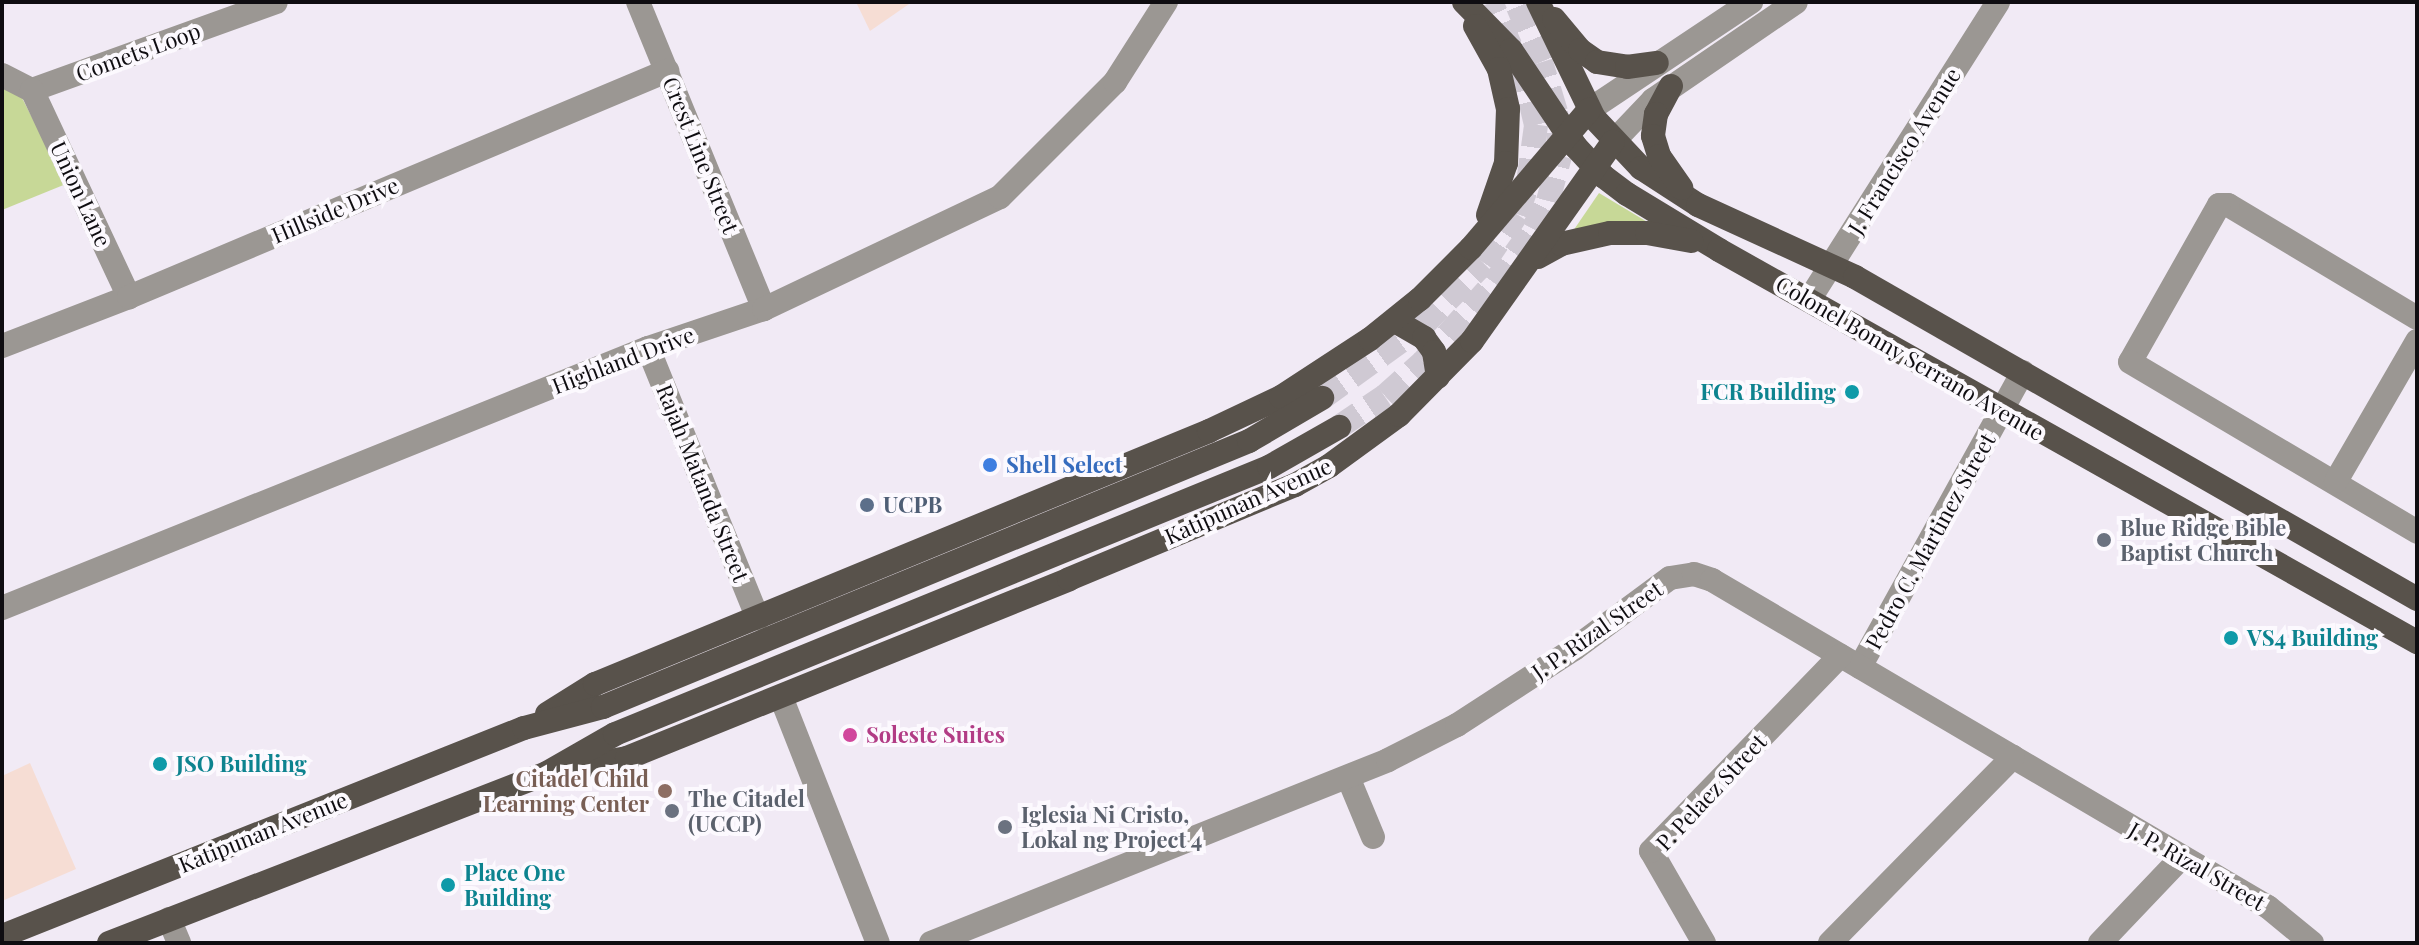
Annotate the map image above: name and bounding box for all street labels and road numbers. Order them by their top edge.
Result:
street label: Comets Loop [72,17,204,87]
street label: J. Francisco Avenue [1842,63,1966,239]
street label: Crest Line Street [657,73,745,237]
street label: Union Lane [45,137,117,251]
street label: Hillside Drive [268,171,402,249]
street label: Colonel Bonny Serrano Avenue [1771,270,2049,446]
street label: Highland Drive [548,321,698,399]
street label: Rajah Matanda Street [651,380,755,586]
street label: Pedro C. Martinez Street [1860,428,2000,654]
street label: Katipunan Avenue [1160,452,1336,550]
street label: J. P. Rizal Street [1527,575,1667,685]
street label: P. Pelaez Street [1650,728,1772,856]
street label: Katipunan Avenue [174,786,352,878]
street label: J. P. Rizal Street [2124,816,2270,916]

